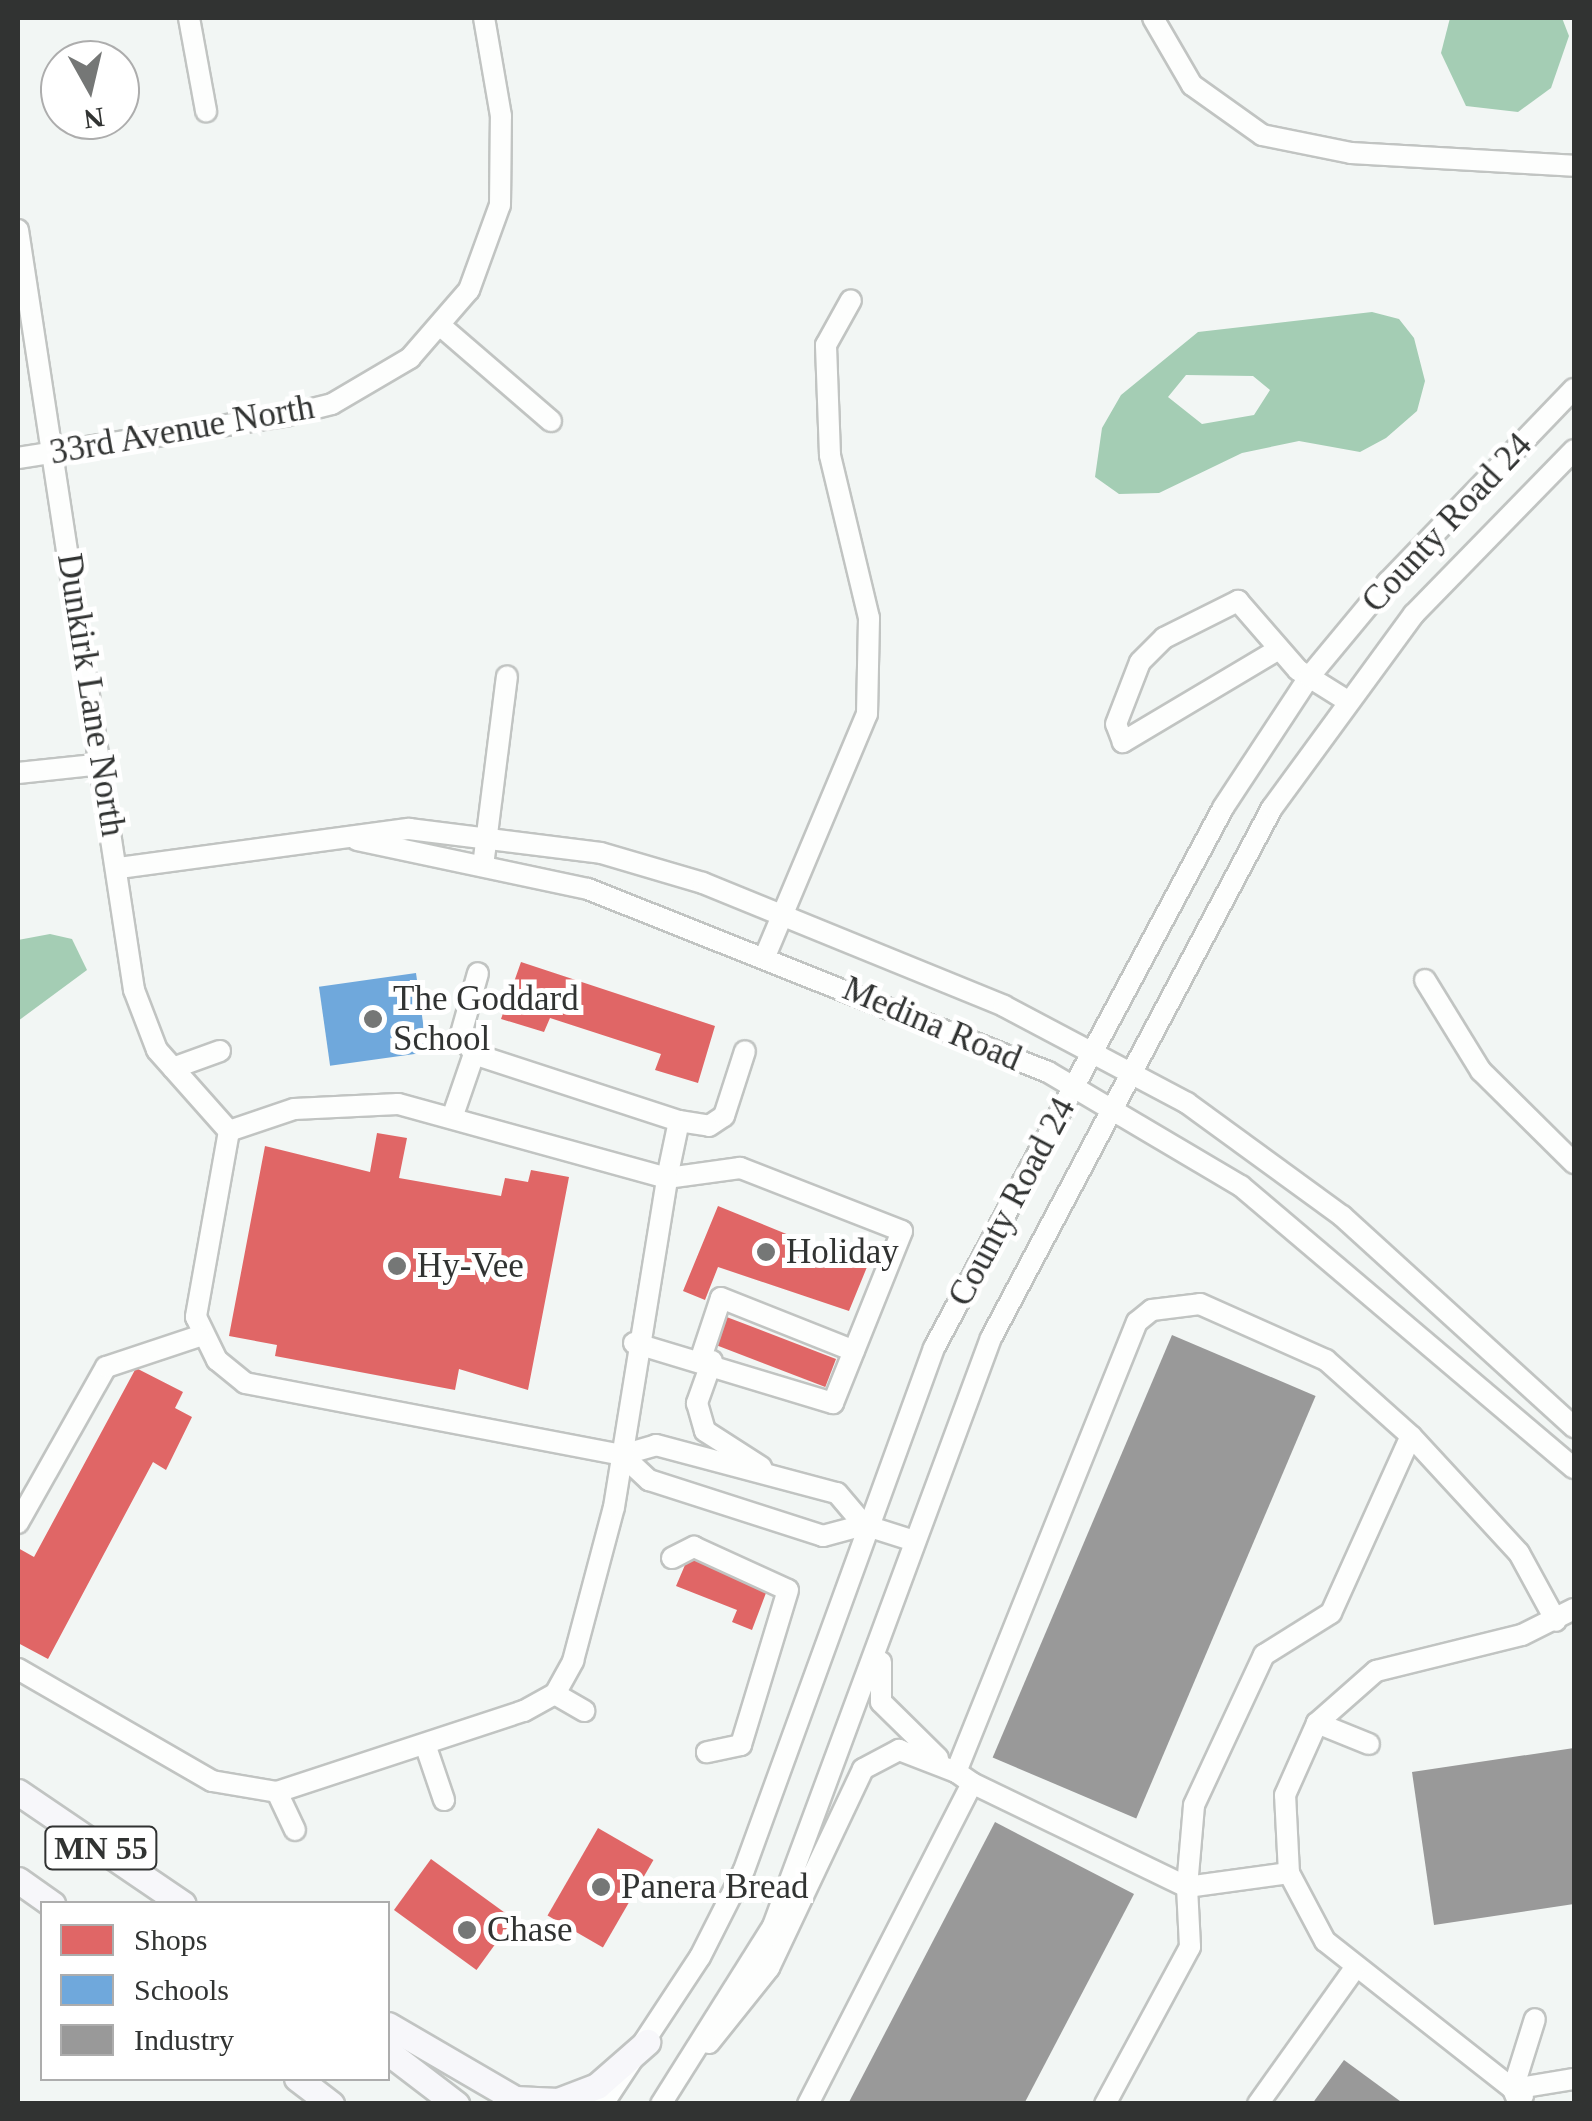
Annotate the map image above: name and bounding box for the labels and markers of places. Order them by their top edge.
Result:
place label: The Goddard School [393,978,579,1060]
marker: The Goddard School [362,1008,384,1030]
place label: Holiday [786,1231,899,1273]
marker: Holiday [755,1241,777,1263]
place label: Hy-Vee [417,1245,524,1287]
marker: Hy-Vee [386,1255,408,1277]
place label: Panera Bread [621,1866,809,1908]
marker: Panera Bread [590,1876,612,1898]
place label: Chase [487,1909,573,1951]
marker: Chase [456,1919,478,1941]

